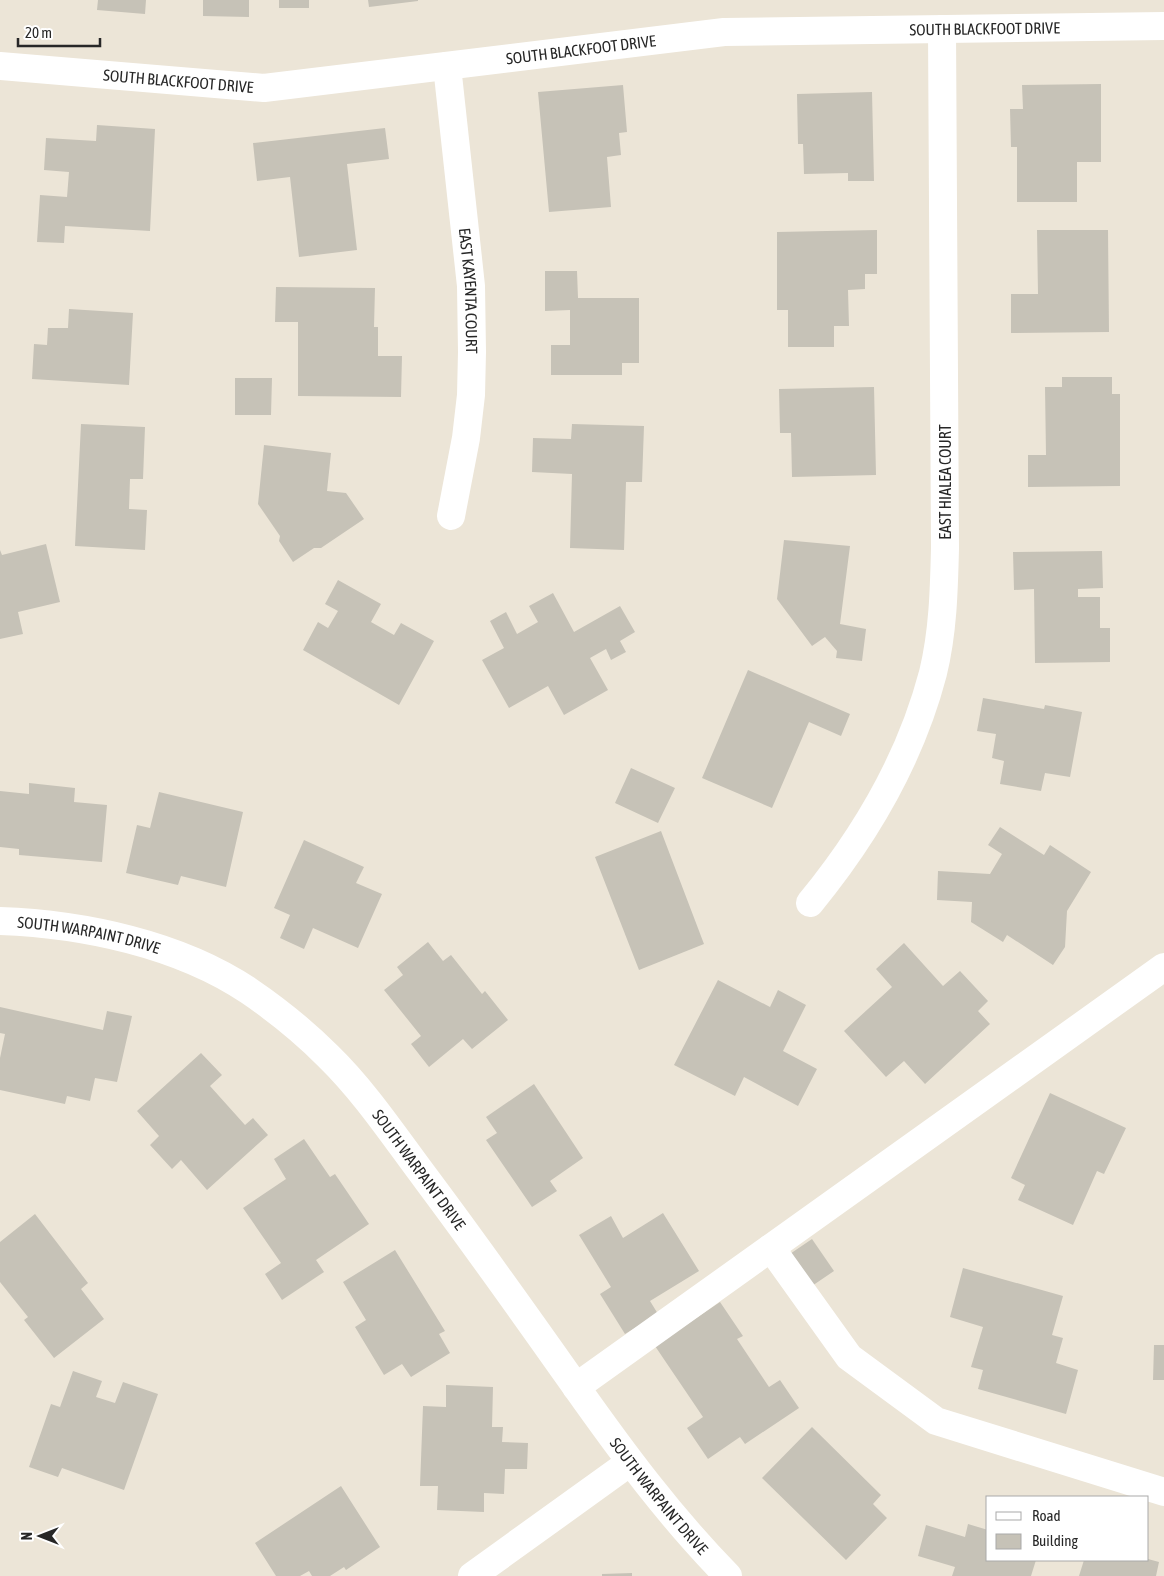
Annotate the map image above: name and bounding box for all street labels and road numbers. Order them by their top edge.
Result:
street label: SOUTH BLACKFOOT DRIVE [909,18,1060,38]
street label: SOUTH BLACKFOOT DRIVE [505,31,657,67]
street label: SOUTH BLACKFOOT DRIVE [103,66,254,96]
street label: EAST KAYENTA COURT [456,227,481,354]
street label: EAST HIALEA COURT [936,424,954,540]
street label: SOUTH WARPAINT DRIVE [17,913,163,957]
street label: SOUTH WARPAINT DRIVE [369,1106,470,1233]
street label: SOUTH WARPAINT DRIVE [607,1434,712,1558]

